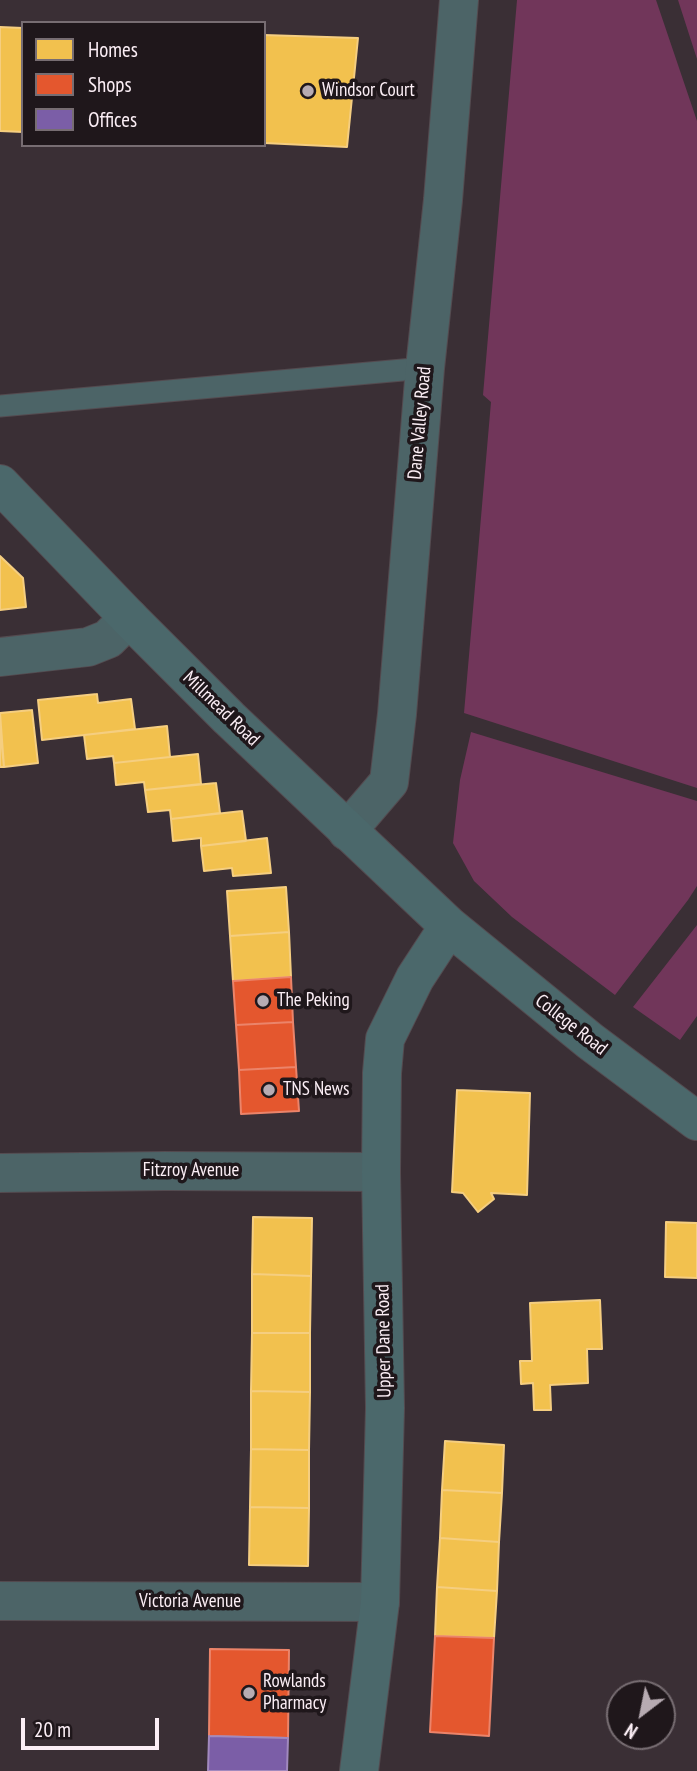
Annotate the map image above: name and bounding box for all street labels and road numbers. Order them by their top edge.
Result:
street label: Dane Valley Road [404,366,436,480]
street label: Millmead Road [178,667,264,751]
street label: College Road [530,990,612,1060]
street label: Fitzroy Avenue [143,1160,239,1182]
street label: Upper Dane Road [372,1284,396,1398]
street label: Victoria Avenue [139,1591,241,1613]

